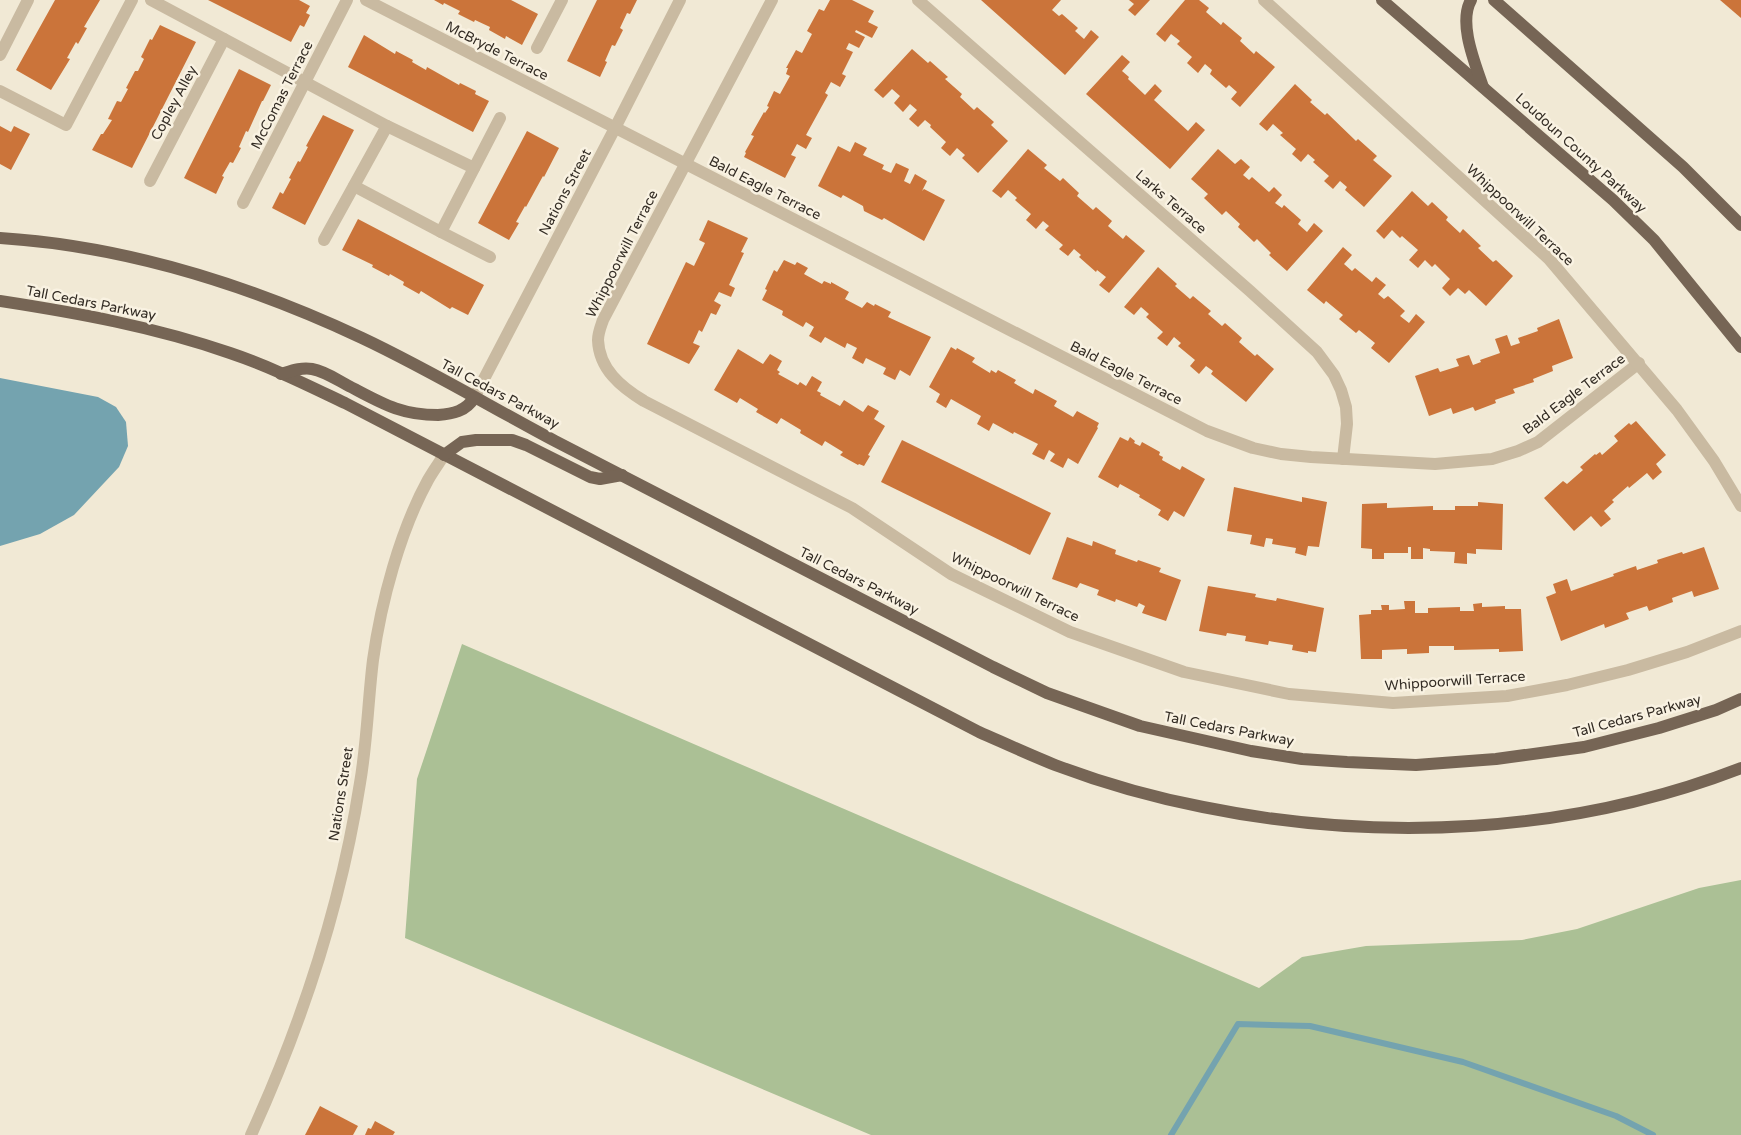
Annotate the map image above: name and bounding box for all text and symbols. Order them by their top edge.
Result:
street label: McBryde Terrace [443,18,551,84]
street label: McComas Terrace [247,38,317,152]
street label: Copley Alley [147,62,201,143]
street label: Loudoun County Parkway [1512,90,1650,217]
street label: Nations Street [535,145,595,238]
street label: Bald Eagle Terrace [706,152,824,224]
street label: Whippoorwill Terrace [1463,161,1577,269]
street label: Larks Terrace [1132,166,1210,238]
street label: Whippoorwill Terrace [582,187,662,321]
street label: Tall Cedars Parkway [25,282,158,324]
street label: Bald Eagle Terrace [1067,337,1185,409]
street label: Bald Eagle Terrace [1520,350,1629,438]
street label: Tall Cedars Parkway [438,356,563,433]
street label: Tall Cedars Parkway [796,543,922,619]
street label: Whippoorwill Terrace [948,548,1082,626]
street label: Whippoorwill Terrace [1384,668,1526,694]
street label: Tall Cedars Parkway [1571,691,1703,741]
street label: Tall Cedars Parkway [1163,708,1296,750]
street label: Nations Street [325,745,357,842]

